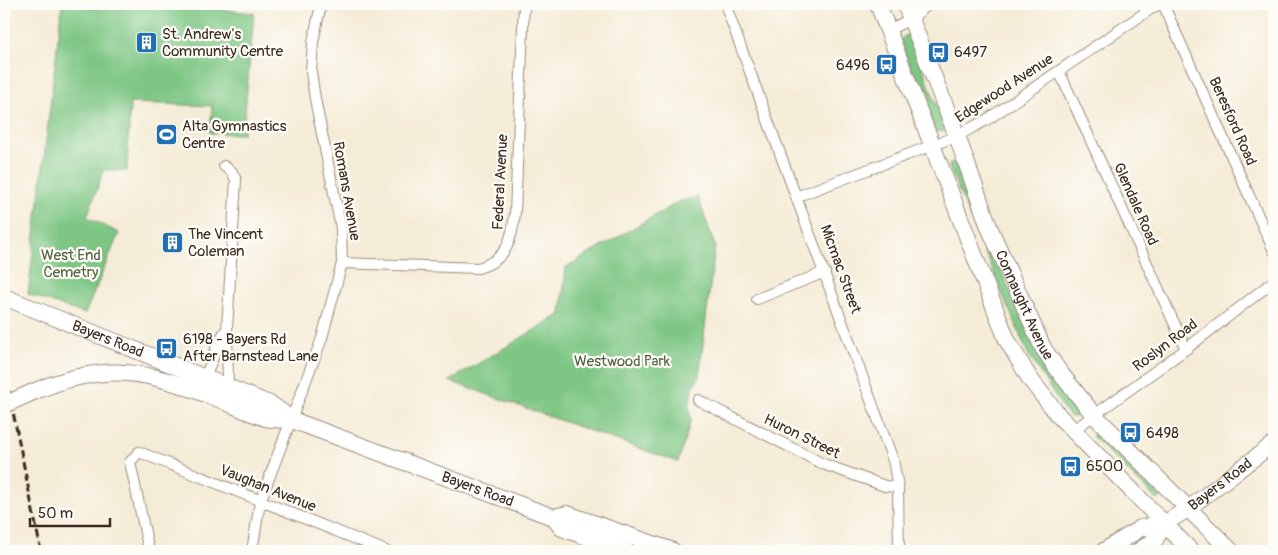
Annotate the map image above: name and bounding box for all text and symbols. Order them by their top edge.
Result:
place label: St. Andrew's Community Centre [162,25,284,61]
building icon: St. Andrew's Community Centre [134,31,158,55]
bus stop icon: 6497 [926,40,950,64]
place label: 6497 [954,43,987,62]
street label: Edgewood Avenue [952,49,1057,127]
bus stop icon: 6496 [874,53,898,77]
place label: 6496 [836,56,870,75]
street label: Beresford Road [1205,74,1261,168]
place label: Alta Gymnastics Centre [182,117,287,153]
sports icon: Alta Gymnastics Centre [154,123,178,147]
street label: Federal Avenue [488,133,513,231]
street label: Romans Avenue [328,140,365,243]
street label: Glendale Road [1109,160,1162,249]
street label: Micmac Street [816,222,866,317]
place label: The Vincent Coleman [188,225,264,261]
building icon: The Vincent Coleman [160,231,184,255]
park label: West End Cemetry [41,246,101,282]
street label: Connaught Avenue [991,247,1058,364]
street label: Roslyn Road [1129,315,1201,376]
street label: Bayers Road [69,316,146,362]
place label: 6198 - Bayers Rd After Barnstead Lane [183,330,319,366]
bus stop icon: 6198 - Bayers Rd After Barnstead Lane [155,336,179,360]
park label: Westwood Park [574,352,671,371]
street label: Huron Street [761,410,844,463]
bus stop icon: 6498 [1118,421,1142,445]
place label: 6498 [1146,424,1179,443]
bus stop icon: 6500 [1058,454,1082,478]
street label: Bayers Road [1184,454,1256,515]
place label: 6500 [1086,457,1123,476]
street label: Vaughan Avenue [217,460,319,517]
street label: Bayers Road [439,467,516,512]
scale bar [30,495,110,527]
text: 50 m [38,504,73,523]

